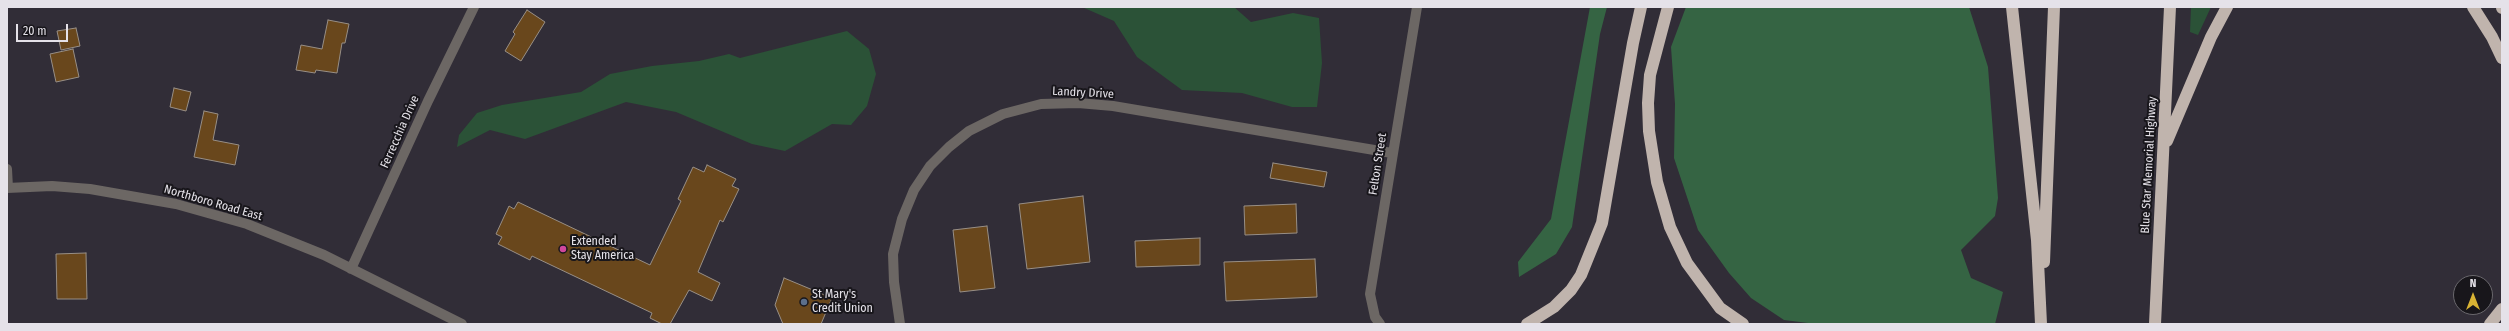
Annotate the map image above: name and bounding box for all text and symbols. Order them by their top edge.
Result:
scale bar [18,16,70,42]
text: 20 m [23,24,47,38]
street label: Landry Drive [1052,84,1114,102]
street label: Ferrecchia Drive [378,93,422,171]
street label: Blue Star Memorial Highway [2138,96,2160,234]
street label: Felton Street [1366,132,1390,196]
street label: Northboro Road East [162,182,264,224]
place label: Extended Stay America [571,235,634,263]
marker: Extended Stay America [558,244,568,254]
north arrow [2453,275,2493,315]
text: N [2470,277,2476,290]
place label: St Mary's Credit Union [812,288,873,316]
marker: St Mary's Credit Union [799,297,809,307]

